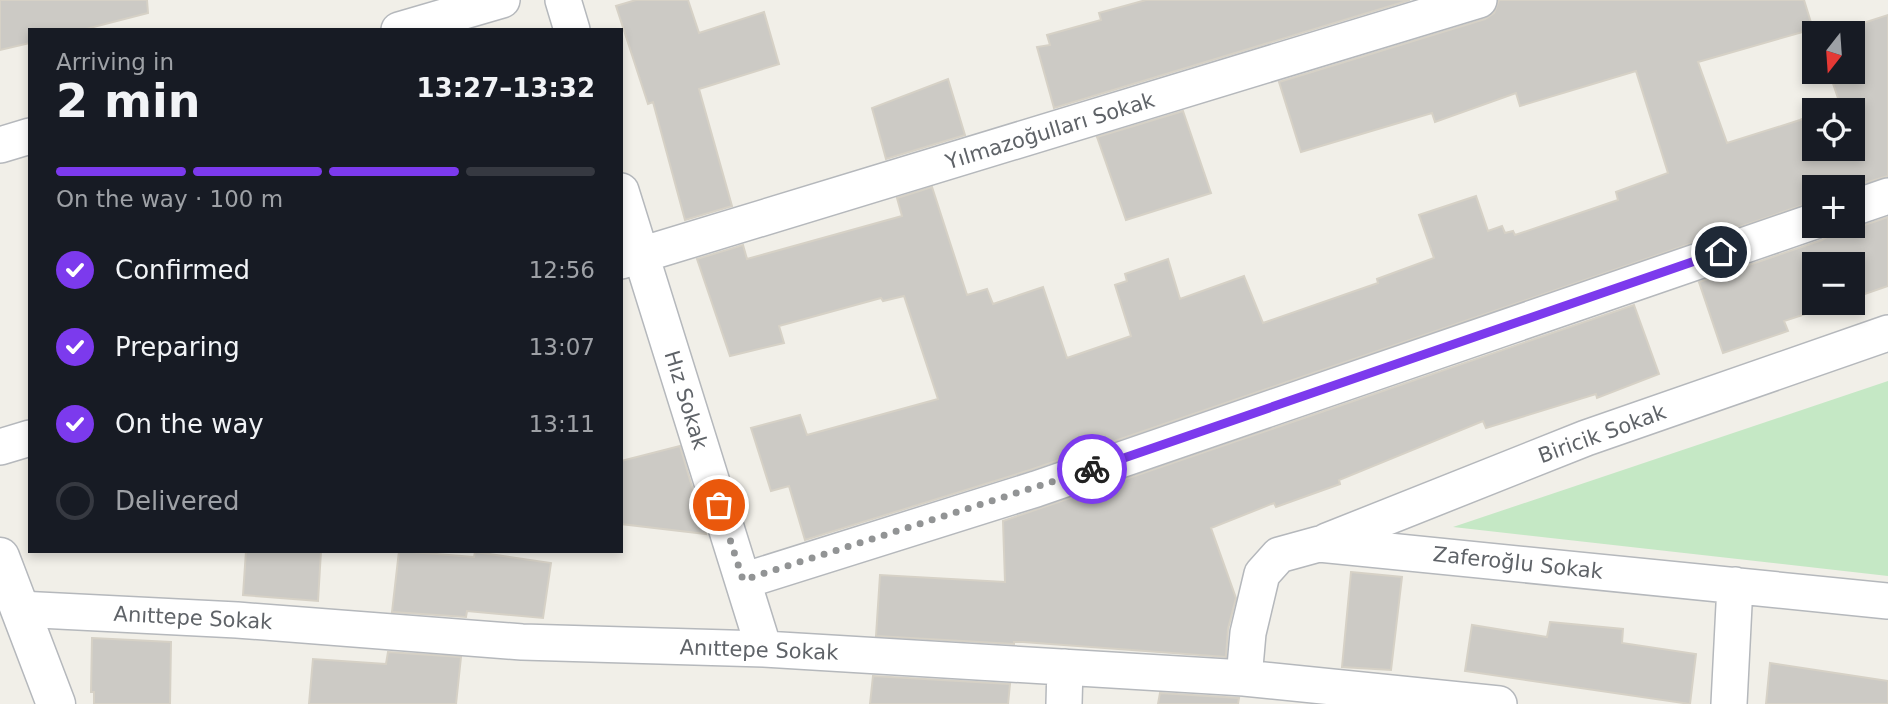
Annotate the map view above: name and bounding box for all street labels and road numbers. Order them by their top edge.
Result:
street label: Yılmazoğulları Sokak [942,88,1158,174]
street label: Hız Sokak [660,348,713,453]
street label: Biricik Sokak [1535,400,1670,468]
street label: Zaferoğlu Sokak [1432,542,1605,584]
street label: Anıttepe Sokak [113,602,274,634]
street label: Anıttepe Sokak [679,635,840,665]

